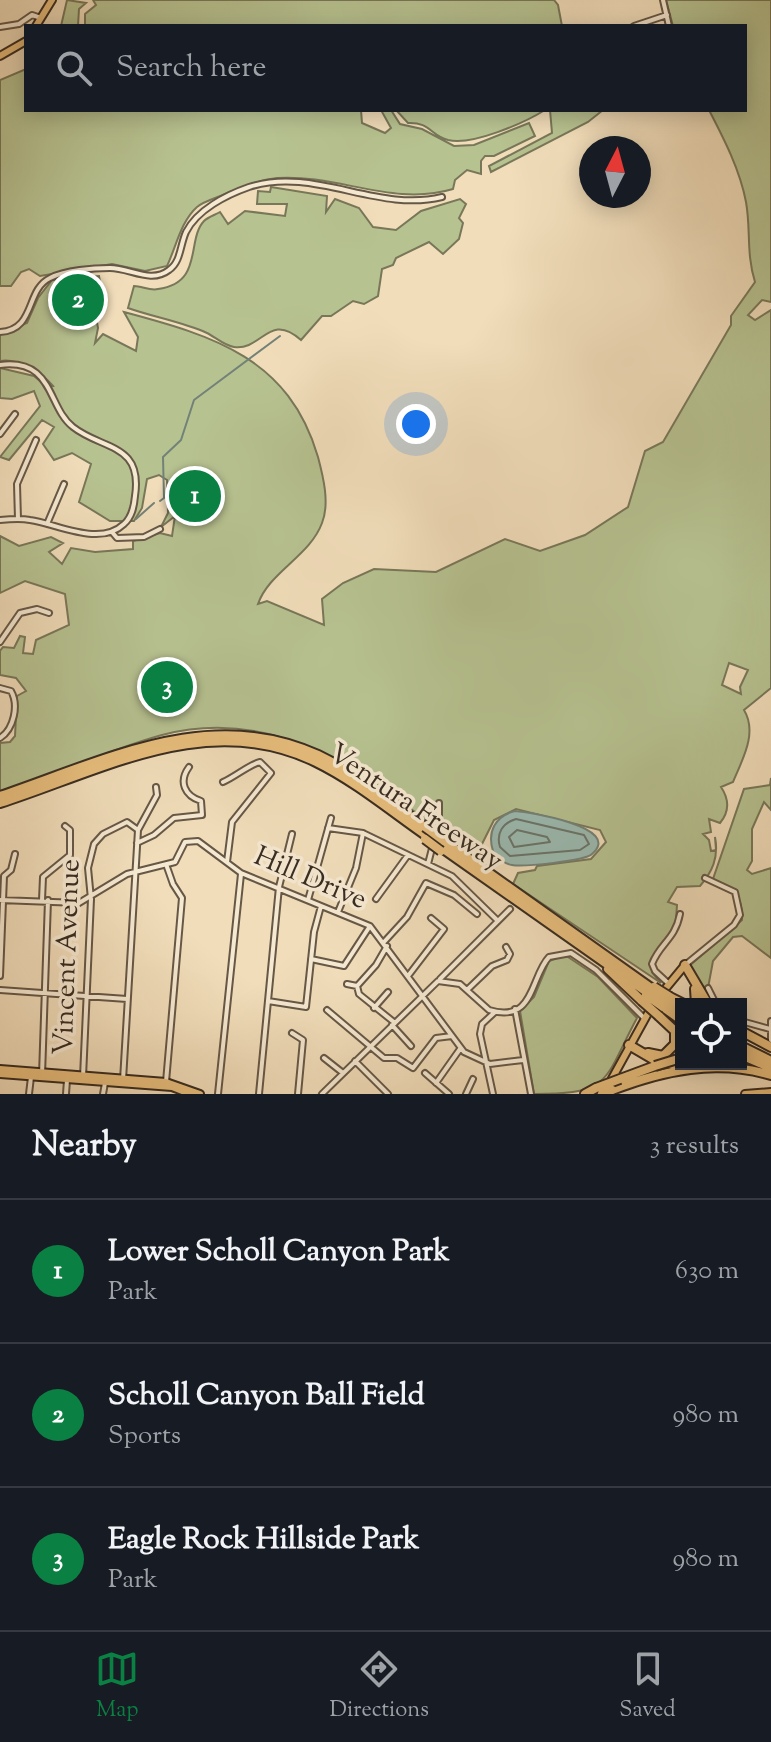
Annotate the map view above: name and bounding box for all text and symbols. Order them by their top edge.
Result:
search box [24,24,747,112]
icon: search [52,46,96,90]
text: Search here [116,47,266,90]
north arrow [579,136,651,208]
pin: 2 [52,270,104,330]
your location [396,404,436,444]
pin: 1 [169,466,221,526]
pin: 3 [141,657,193,717]
street label: Ventura Freeway [320,735,510,881]
street label: Hill Drive [247,837,373,921]
street label: Vincent Avenue [45,858,91,1056]
map controls [675,998,747,1070]
button: locate [675,998,747,1070]
text: Nearby [32,1122,137,1171]
text: 3 results [650,1128,739,1165]
text: Lower Scholl Canyon Park [108,1231,450,1274]
text: 1 [54,1253,62,1290]
text: 630 m [675,1253,739,1290]
text: Park [108,1274,158,1311]
text: Scholl Canyon Ball Field [108,1375,425,1418]
text: 2 [52,1397,64,1434]
text: 980 m [673,1397,739,1434]
text: Sports [108,1418,181,1455]
text: Eagle Rock Hillside Park [108,1519,419,1562]
text: 3 [53,1541,63,1578]
text: 980 m [673,1541,739,1578]
text: Park [108,1562,158,1599]
tab: Map [95,1647,139,1727]
tab: Directions [330,1647,429,1727]
tab: Saved [619,1647,676,1727]

